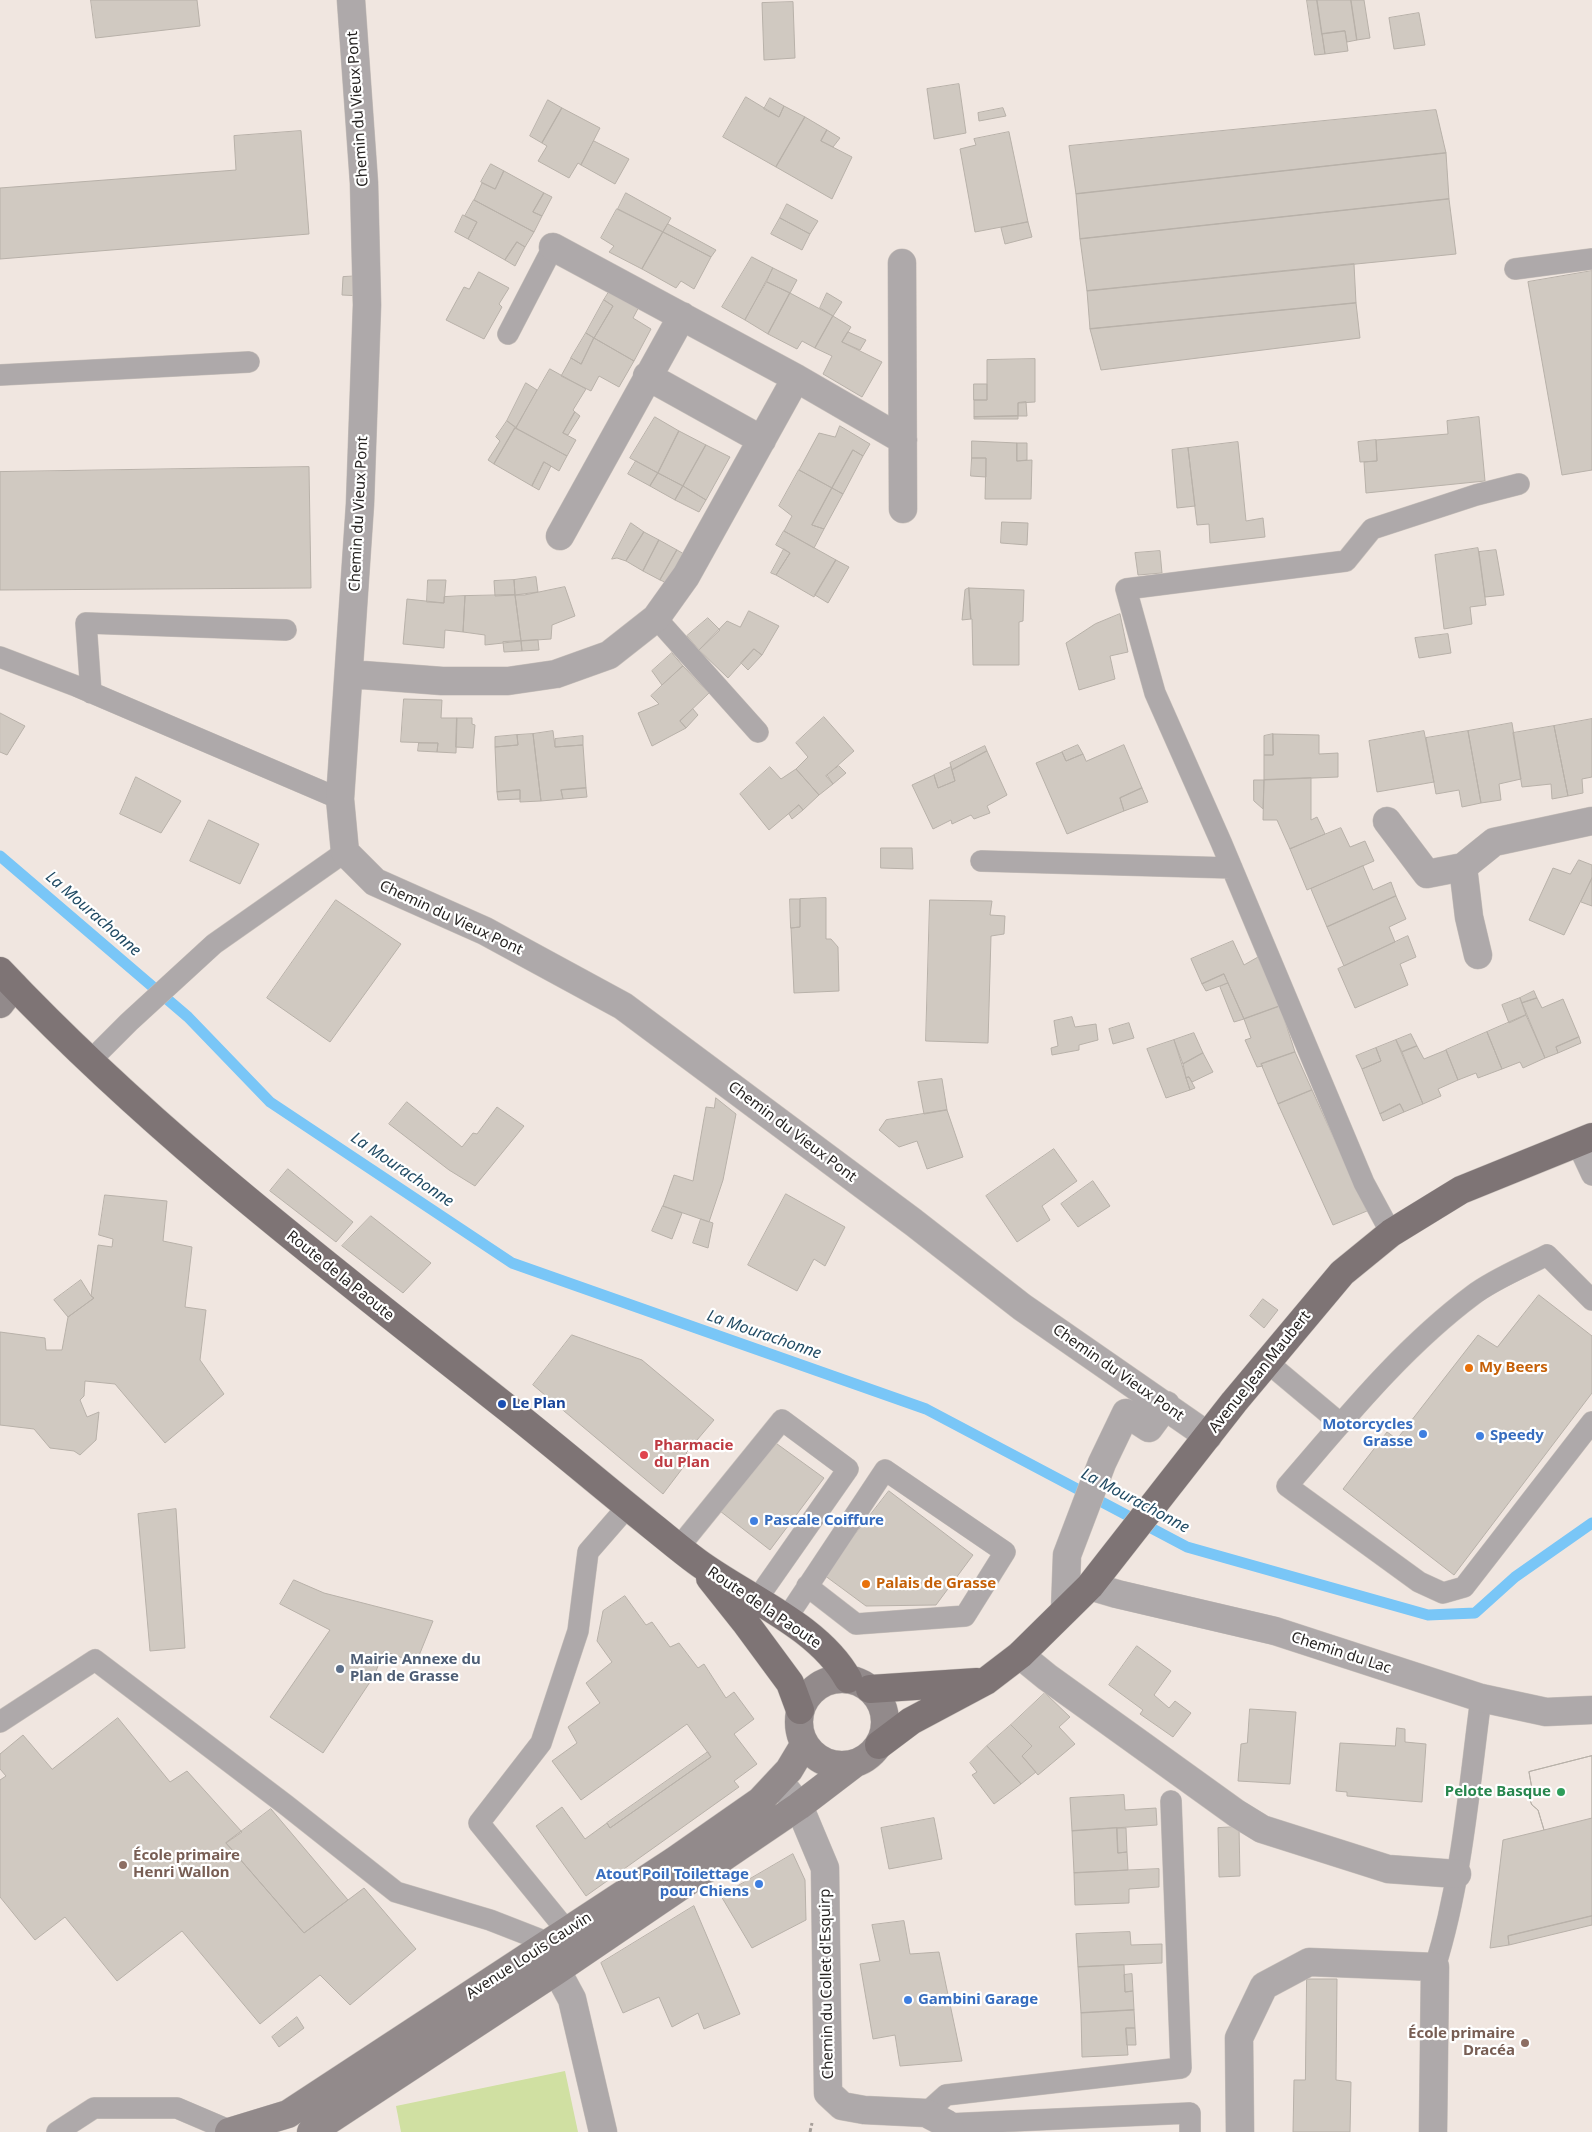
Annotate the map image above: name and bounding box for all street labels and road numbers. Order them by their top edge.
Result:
street label: Chemin du Vieux Pont [344,31,372,187]
street label: Chemin du Vieux Pont [346,436,372,592]
street label: Chemin du Vieux Pont [377,877,525,959]
street label: Chemin du Vieux Pont [724,1078,860,1186]
street label: Route de la Paoute [283,1227,397,1325]
street label: Avenue Jean Maubert [1205,1308,1315,1436]
street label: Chemin du Vieux Pont [1049,1321,1187,1425]
street label: Route de la Paoute [704,1563,824,1653]
street label: Chemin du Lac [1289,1628,1393,1678]
street label: Chemin du Collet d'Esquirp [816,1889,838,2079]
street label: Avenue Louis Cauvin [463,1909,595,2003]

